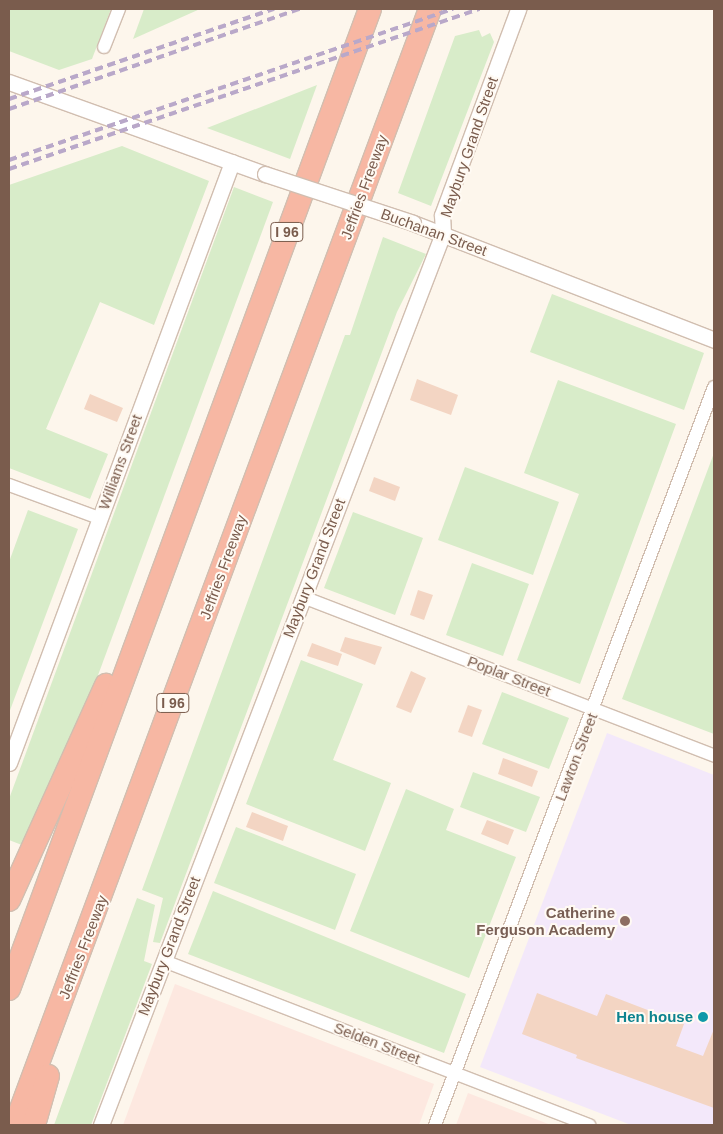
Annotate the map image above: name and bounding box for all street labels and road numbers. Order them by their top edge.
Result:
street label: Maybury Grand Street [436,74,502,220]
street label: Jeffries Freeway [337,132,391,242]
street label: Buchanan Street [378,204,490,260]
road number: I 96 [270,220,304,243]
street label: Williams Street [94,412,146,512]
street label: Maybury Grand Street [279,496,349,640]
street label: Jeffries Freeway [196,512,250,622]
street label: Poplar Street [465,652,553,700]
road number: I 96 [156,691,190,714]
street label: Lawton Street [551,711,601,803]
street label: Maybury Grand Street [134,874,204,1018]
street label: Jeffries Freeway [55,893,111,1001]
street label: Selden Street [331,1018,423,1068]

